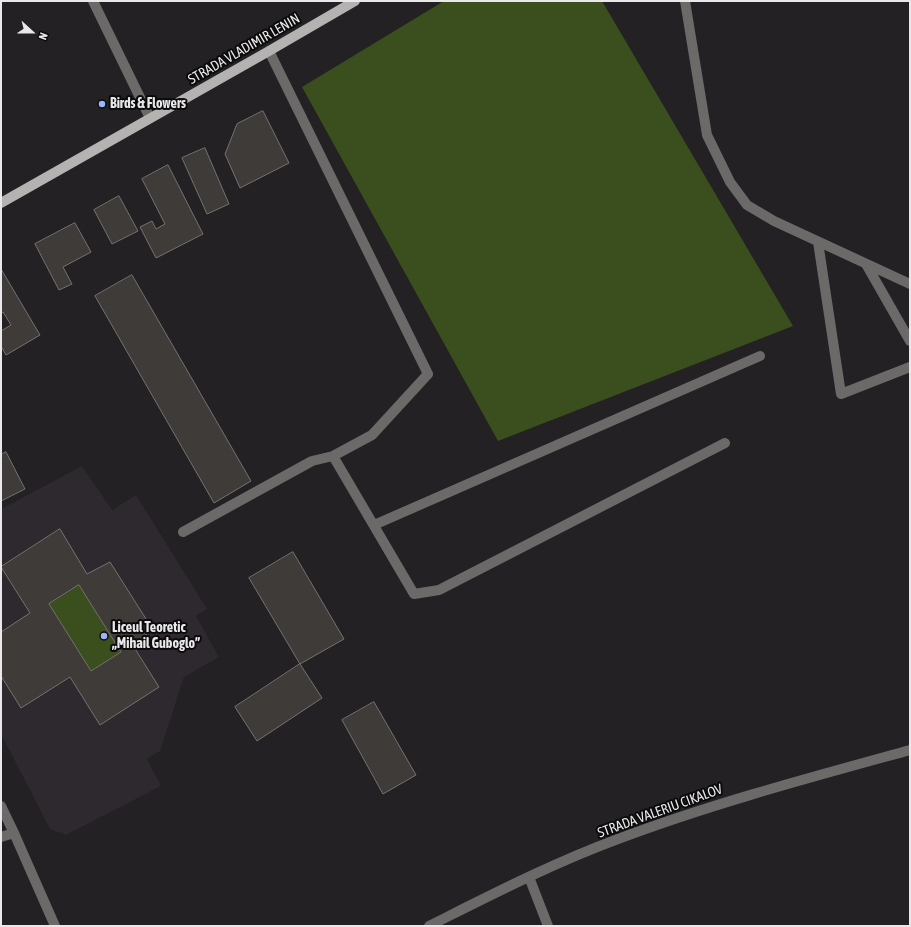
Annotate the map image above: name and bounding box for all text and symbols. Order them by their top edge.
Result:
street label: STRADA VLADIMIR LENIN [185,10,303,88]
north arrow [12,12,52,52]
text: N [36,31,50,41]
place label: Birds & Flowers [110,96,186,112]
marker: Birds & Flowers [97,99,107,109]
place label: Liceul Teoretic „Mihail Guboglo” [112,620,200,652]
marker: Liceul Teoretic „Mihail Guboglo” [99,631,109,641]
street label: STRADA VALERIU CIKALOV [595,781,725,841]

